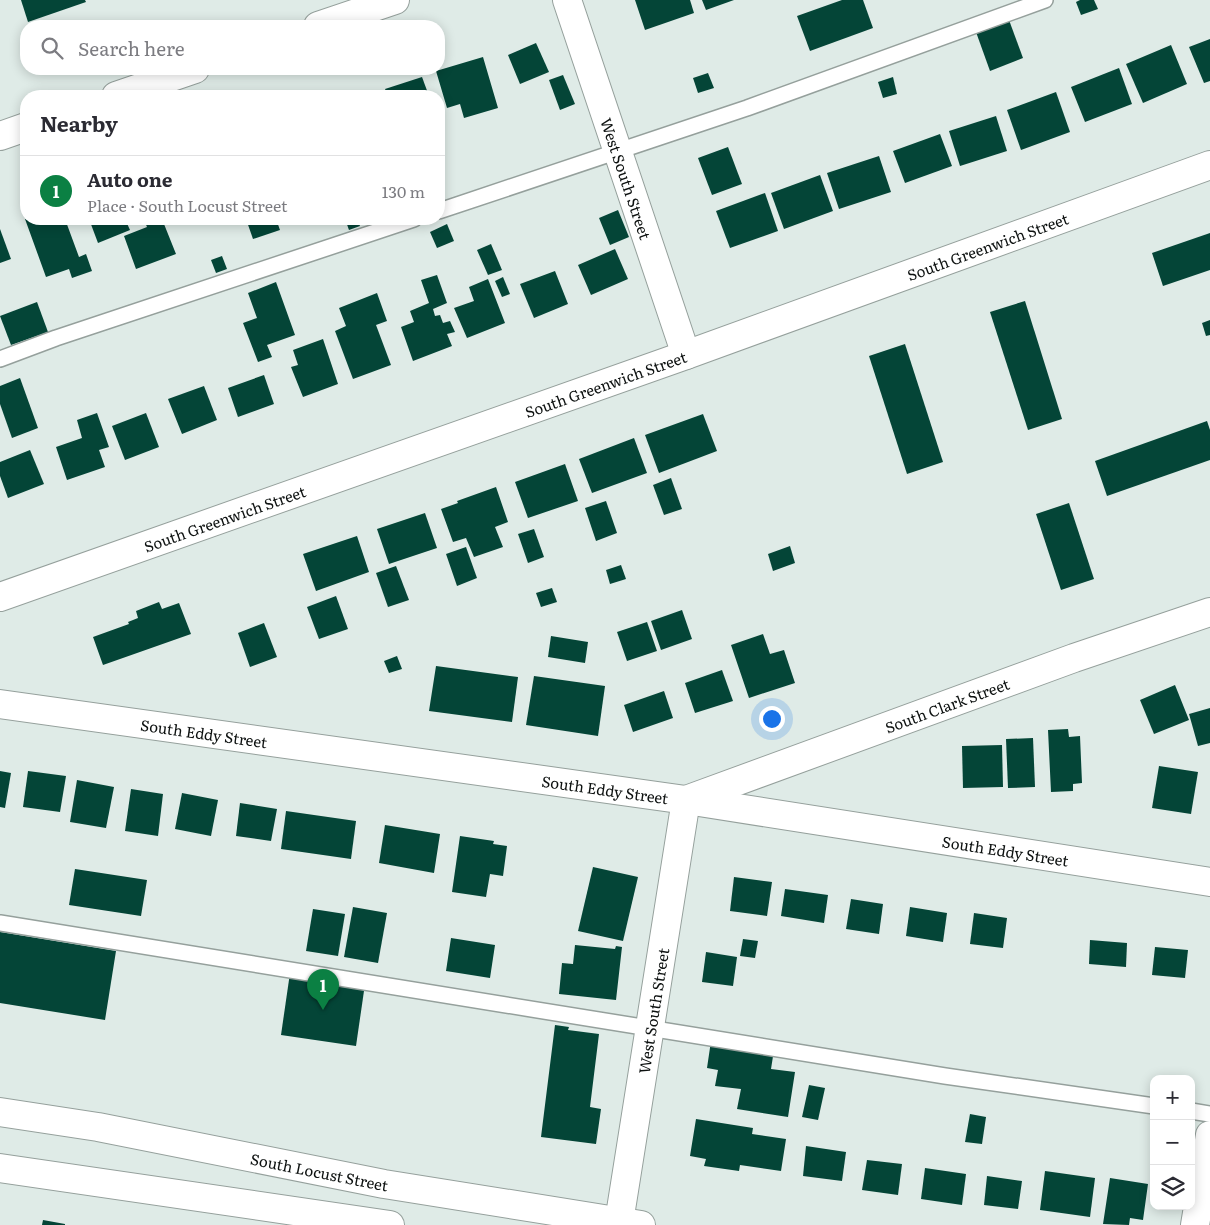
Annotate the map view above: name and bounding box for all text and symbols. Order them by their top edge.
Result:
search box [20,20,445,75]
icon: search [38,34,66,62]
text: Search here [78,34,185,62]
text: Nearby [40,107,118,138]
street label: West South Street [596,114,658,242]
text: Auto one [87,165,173,193]
text: 1 [53,179,59,203]
text: 130 m [382,179,425,203]
text: Place · South Locust Street [87,193,287,217]
street label: South Greenwich Street [904,206,1071,286]
street label: South Greenwich Street [521,344,689,423]
street label: South Greenwich Street [140,479,308,557]
street label: South Clark Street [881,671,1012,738]
your location [759,706,785,732]
street label: South Eddy Street [139,712,269,753]
street label: South Eddy Street [540,768,670,809]
street label: South Eddy Street [941,829,1070,871]
street label: West South Street [631,946,674,1075]
pin: 1 [307,969,339,1010]
map controls [1150,1075,1195,1210]
button: + [1150,1075,1195,1120]
button: − [1150,1120,1195,1165]
street label: South Locust Street [249,1146,390,1196]
button: layers [1150,1165,1195,1210]

